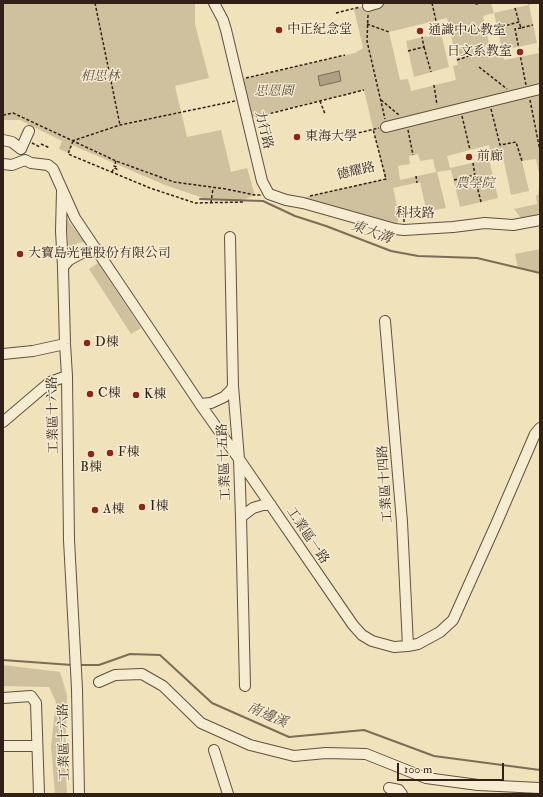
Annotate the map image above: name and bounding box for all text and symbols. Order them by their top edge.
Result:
place label: 中正紀念堂 [287,22,352,38]
place label: 通識中心教室 [428,23,506,39]
marker: 中正紀念堂 [274,25,284,35]
marker: 通識中心教室 [415,26,425,36]
place label: 日文系教室 [447,44,512,60]
marker: 日文系教室 [515,47,525,57]
park label: 相思林 [81,69,119,85]
park label: 思恩園 [255,84,293,100]
street label: 力行路 [251,109,275,151]
place label: 東海大學 [305,129,357,145]
marker: 東海大學 [292,132,302,142]
place label: 前廊 [477,149,503,165]
marker: 前廊 [464,152,474,162]
street label: 德耀路 [335,160,377,184]
park label: 農學院 [456,176,494,192]
street label: 科技路 [395,206,435,222]
water label: 東大溝 [348,218,394,248]
place label: 大寶島光電股份有限公司 [28,246,171,262]
marker: 大寶島光電股份有限公司 [15,249,25,259]
place label: D棟 [95,335,119,351]
marker: D棟 [82,338,92,348]
street label: 工業區十六路 [46,376,62,454]
place label: C棟 [98,386,121,402]
place label: K棟 [144,387,166,403]
marker: C棟 [85,389,95,399]
marker: K棟 [131,390,141,400]
street label: 工業區十五路 [215,423,235,501]
place label: F棟 [118,445,139,461]
street label: 工業區十四路 [375,445,397,523]
marker: F棟 [105,448,115,458]
marker: B棟 [86,449,96,459]
place label: B棟 [80,460,102,476]
place label: I棟 [150,499,168,515]
place label: A棟 [103,502,124,518]
marker: I棟 [137,502,147,512]
marker: A棟 [90,505,100,515]
street label: 工業區一路 [282,505,332,567]
water label: 南邊溪 [244,700,290,732]
street label: 工業區十六路 [57,703,73,781]
scale bar [399,755,506,781]
text: 100 m [404,762,432,777]

